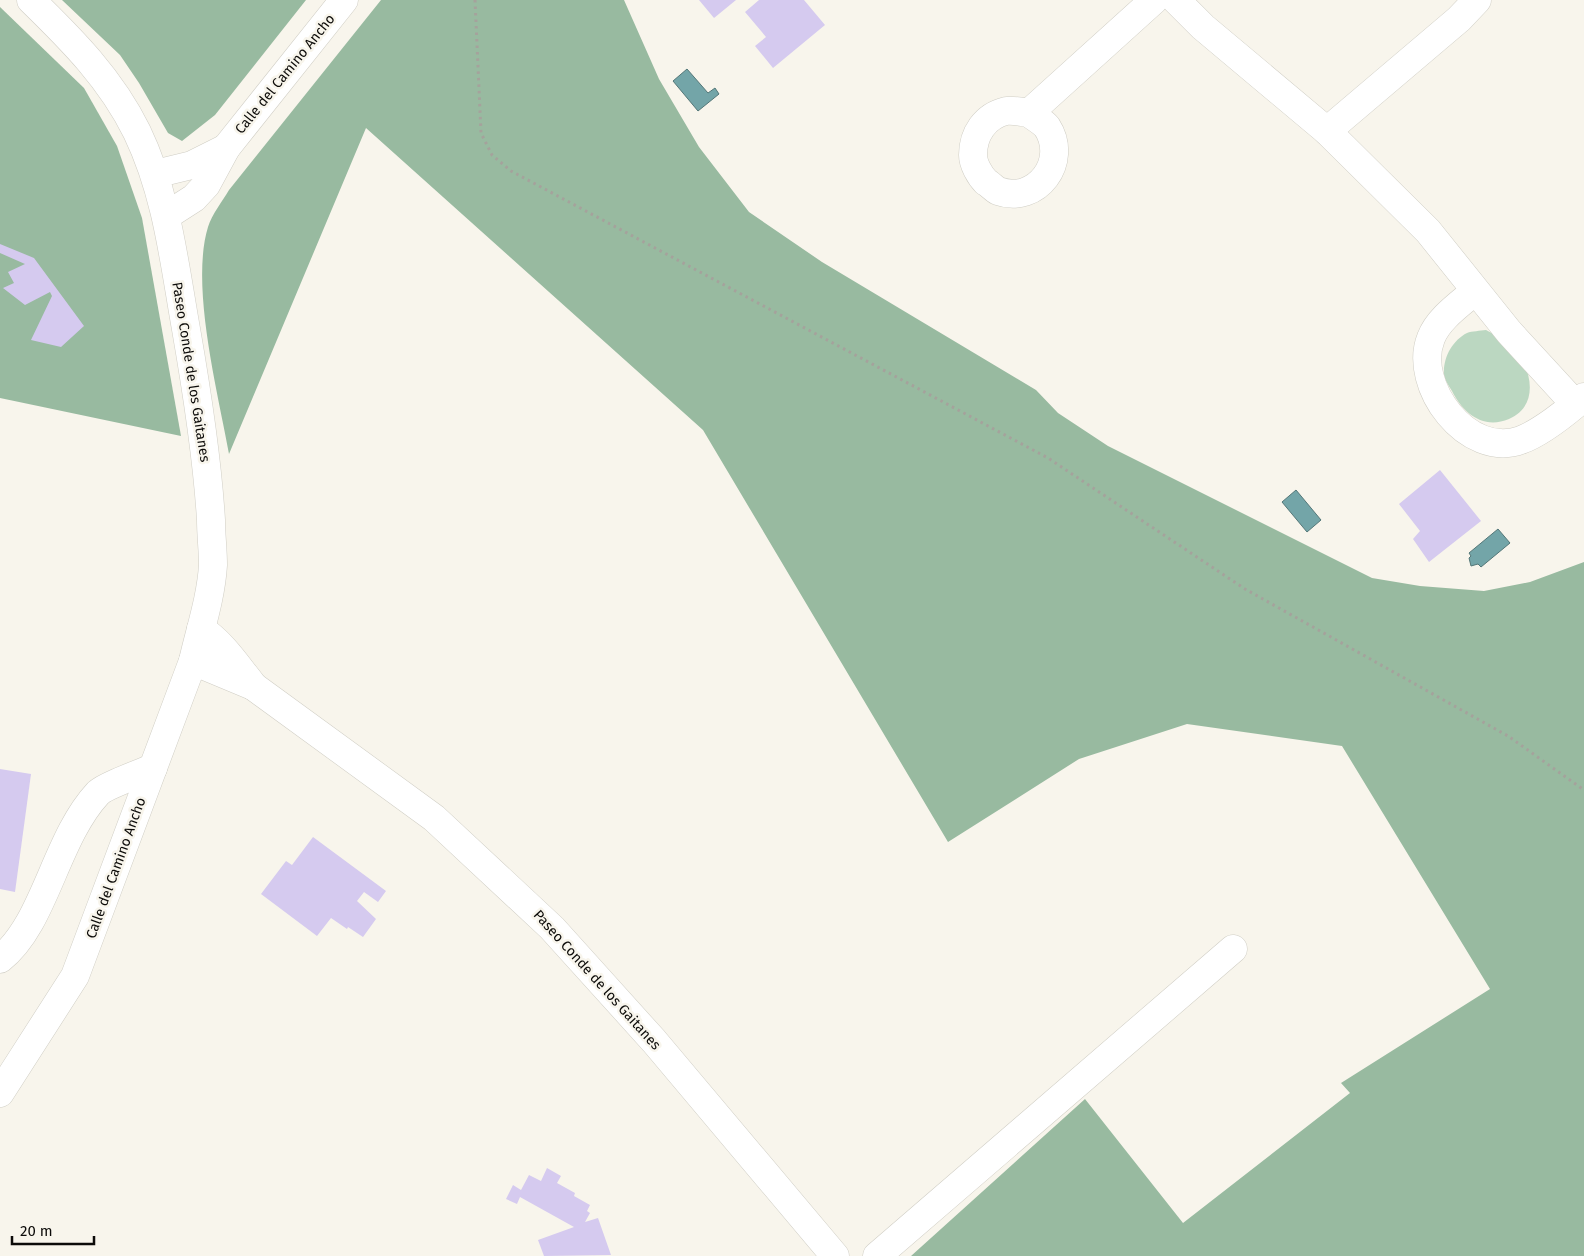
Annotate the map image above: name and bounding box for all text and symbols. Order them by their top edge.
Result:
street label: Calle del Camino Ancho [231,11,339,137]
street label: Paseo Conde de los Gaitanes [168,281,214,464]
street label: Calle del Camino Ancho [83,795,149,941]
street label: Paseo Conde de los Gaitanes [530,907,665,1054]
scale bar [12,1214,95,1246]
text: 20 m [20,1222,53,1240]

